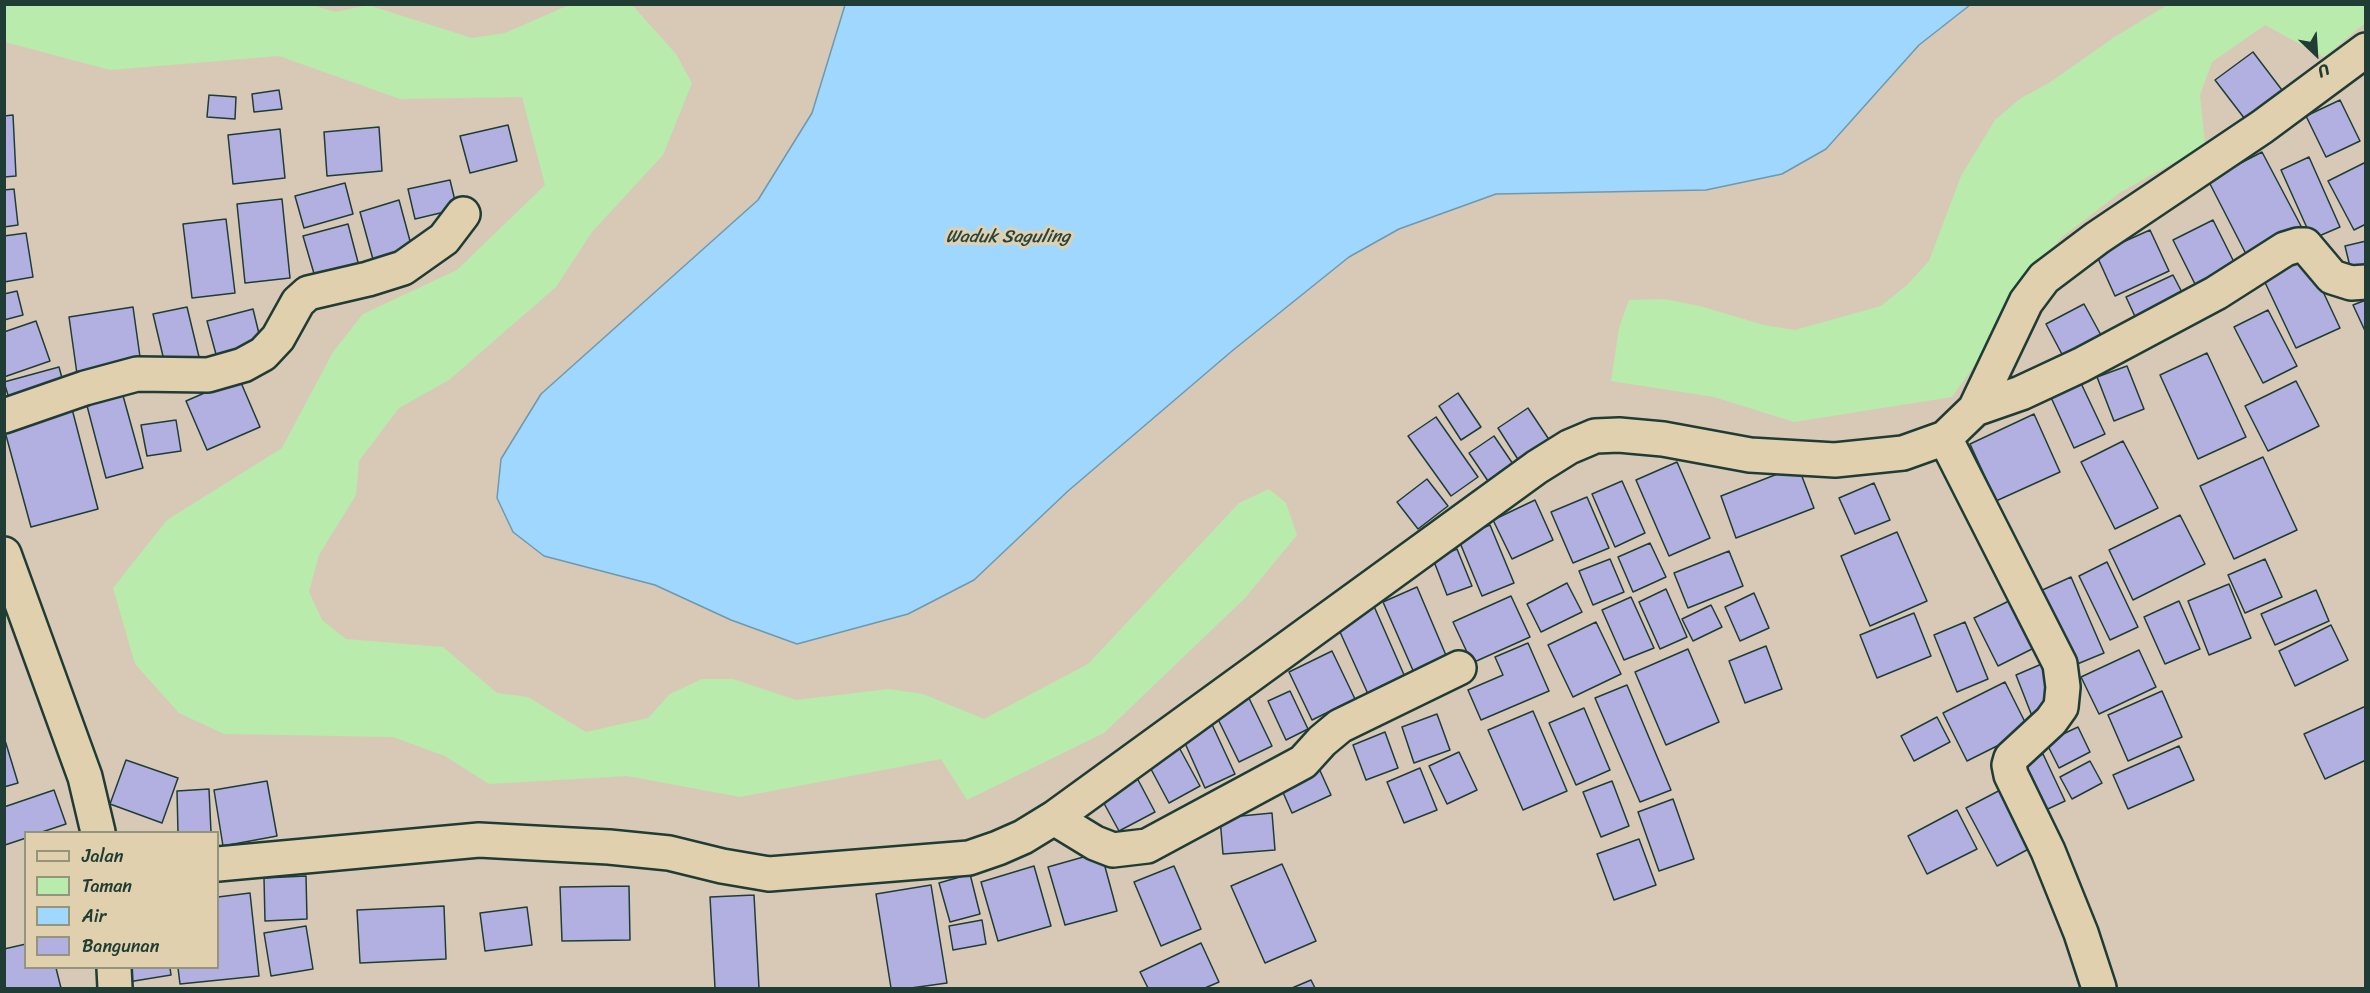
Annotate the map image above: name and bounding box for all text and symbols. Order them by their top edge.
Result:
north arrow [2286,24,2346,84]
text: U [2313,55,2335,86]
water label: Waduk Saguling [946,226,1070,248]
legend [24,831,219,969]
text: Jalan [82,840,123,872]
text: Taman [82,870,132,902]
text: Air [82,900,106,932]
text: Bangunan [82,930,159,962]

